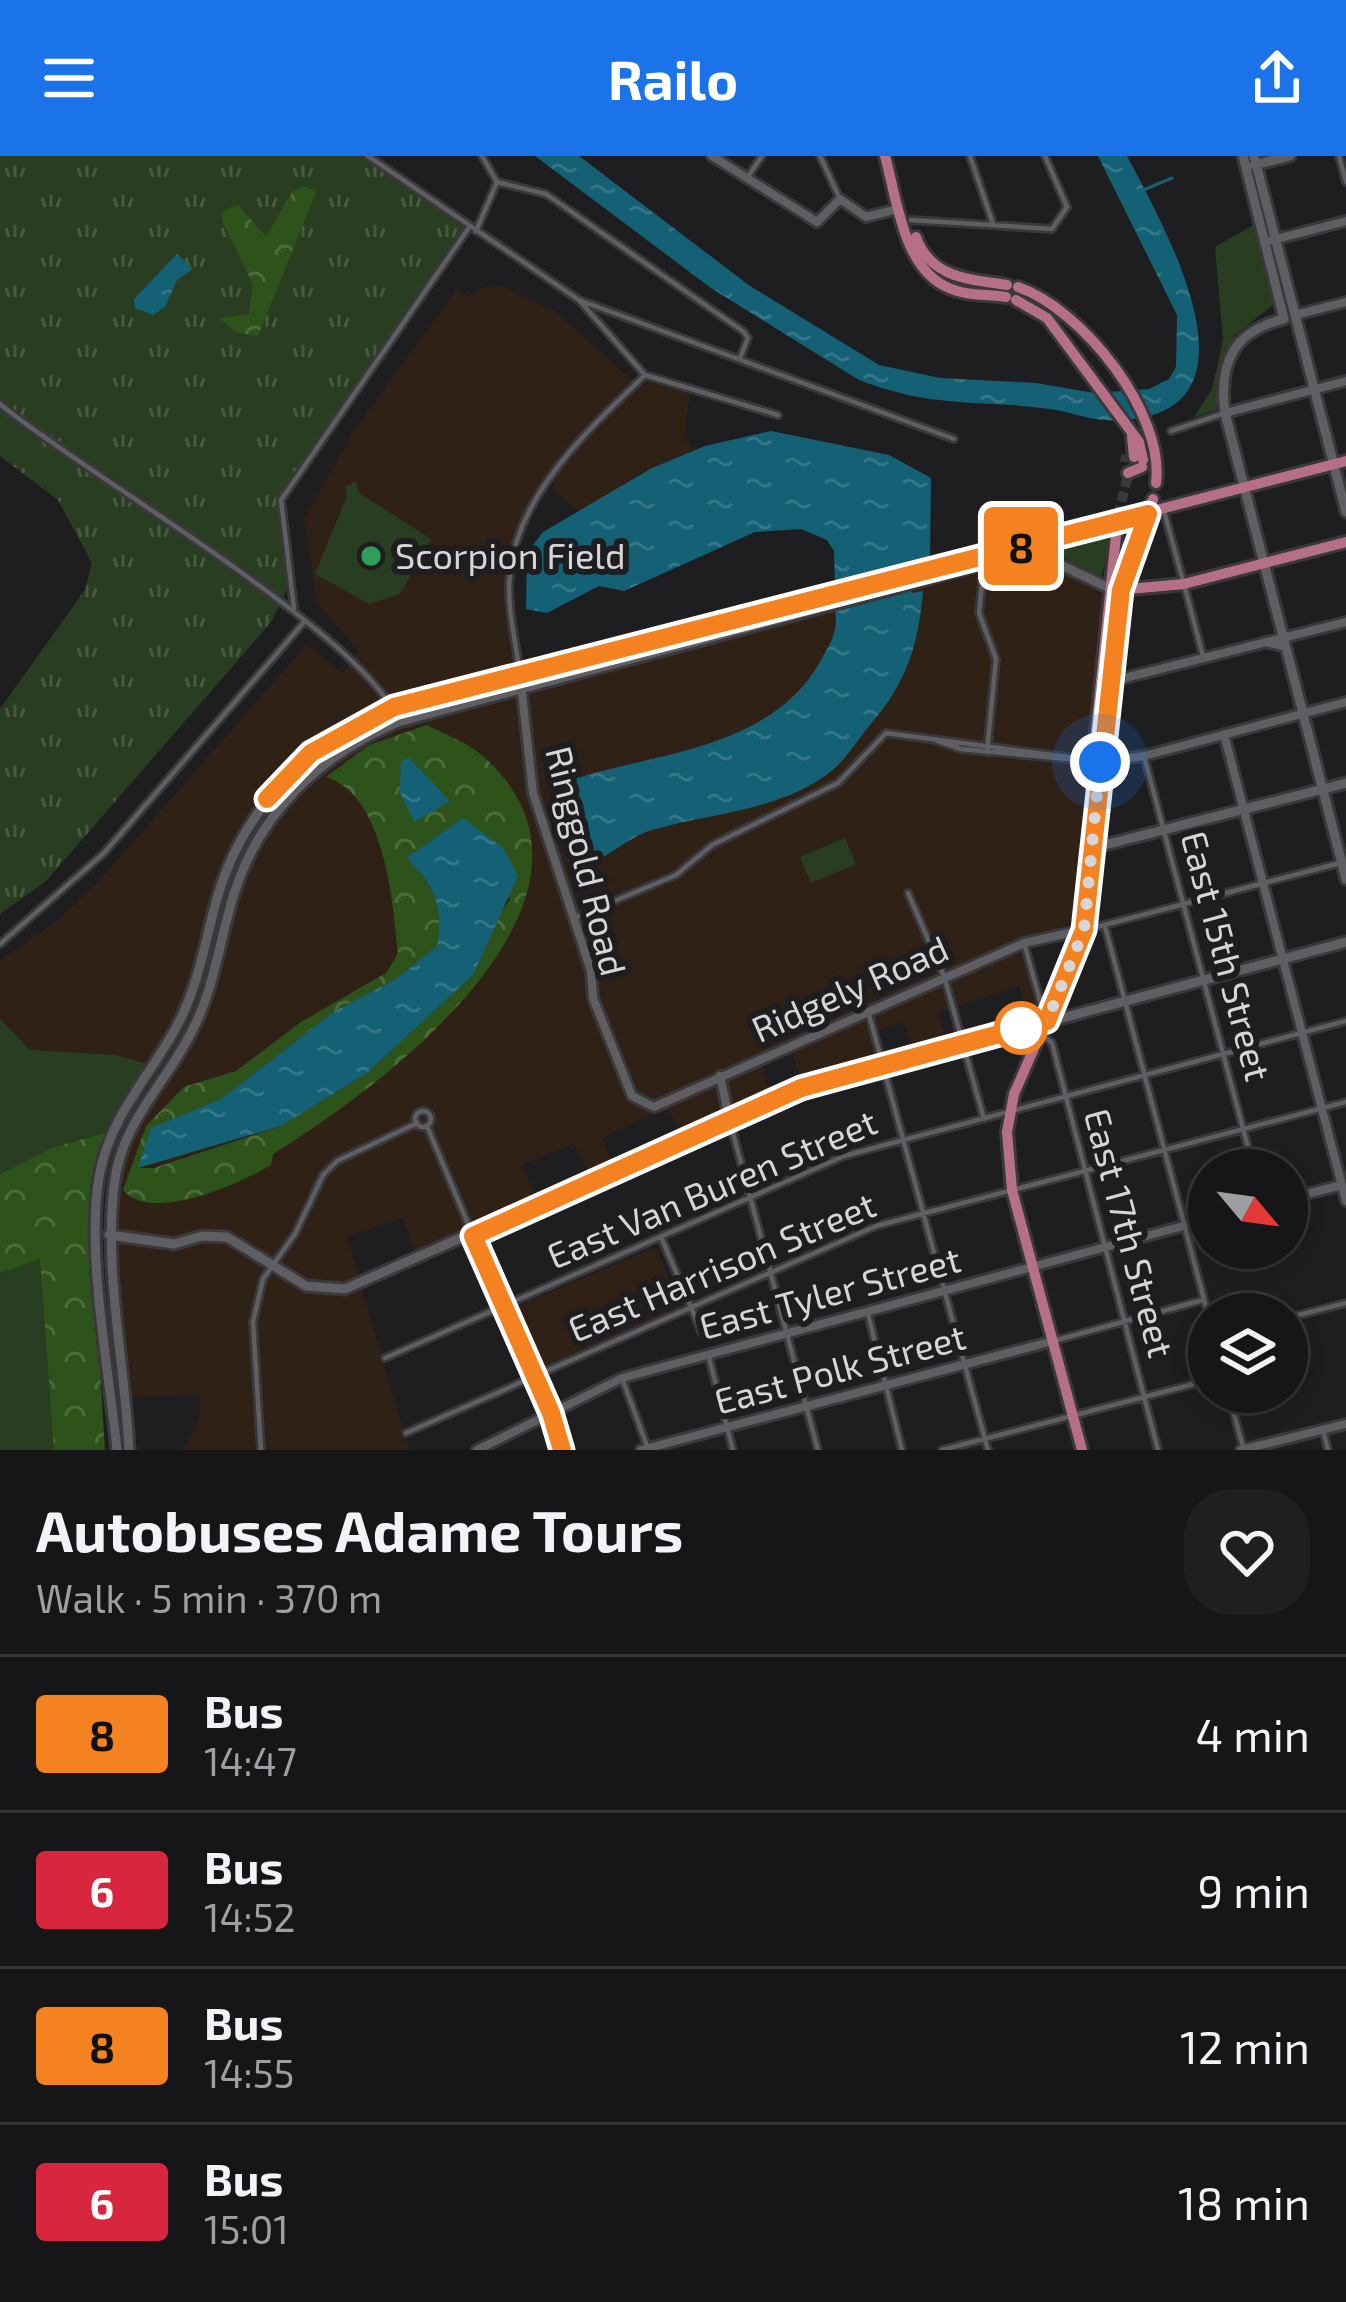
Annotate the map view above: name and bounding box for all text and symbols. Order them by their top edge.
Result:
icon: menu [36,45,102,111]
icon: share [1244,45,1310,111]
text: Railo [608,46,738,111]
line badge: 8 [982,507,1060,585]
text: 8 [1008,521,1034,571]
place label: Scorpion Field [395,533,626,576]
marker: Scorpion Field [358,543,384,569]
your location [1070,732,1130,792]
street label: Ringgold Road [538,742,637,980]
street label: East 15th Street [1174,826,1281,1085]
street label: Ridgely Road [745,925,954,1050]
unlabelled marker [996,1003,1046,1053]
street label: East Van Buren Street [540,1099,883,1277]
street label: East 17th Street [1077,1104,1184,1362]
north arrow [1188,1149,1308,1269]
map controls [1188,1149,1308,1413]
street label: East Harrison Street [561,1181,881,1350]
street label: East Tyler Street [694,1236,965,1347]
button: layers [1188,1293,1308,1413]
street label: East Polk Street [709,1313,970,1422]
button: heart [1184,1489,1310,1615]
text: Autobuses Adame Tours [36,1495,683,1563]
text: Walk · 5 min · 370 m [36,1574,382,1621]
text: Bus [204,1683,283,1737]
text: 4 min [1196,1707,1310,1761]
text: 8 [89,1709,115,1759]
text: 14:47 [204,1737,297,1784]
text: Bus [204,1839,283,1893]
text: 9 min [1197,1863,1310,1917]
text: 6 [90,1865,114,1915]
text: 14:52 [204,1893,296,1940]
text: Bus [204,1995,283,2049]
text: 12 min [1180,2019,1310,2073]
text: 8 [89,2021,115,2071]
text: 14:55 [204,2049,295,2096]
text: Bus [204,2151,283,2205]
text: 18 min [1178,2175,1310,2229]
text: 6 [90,2177,114,2227]
text: 15:01 [204,2205,289,2252]

